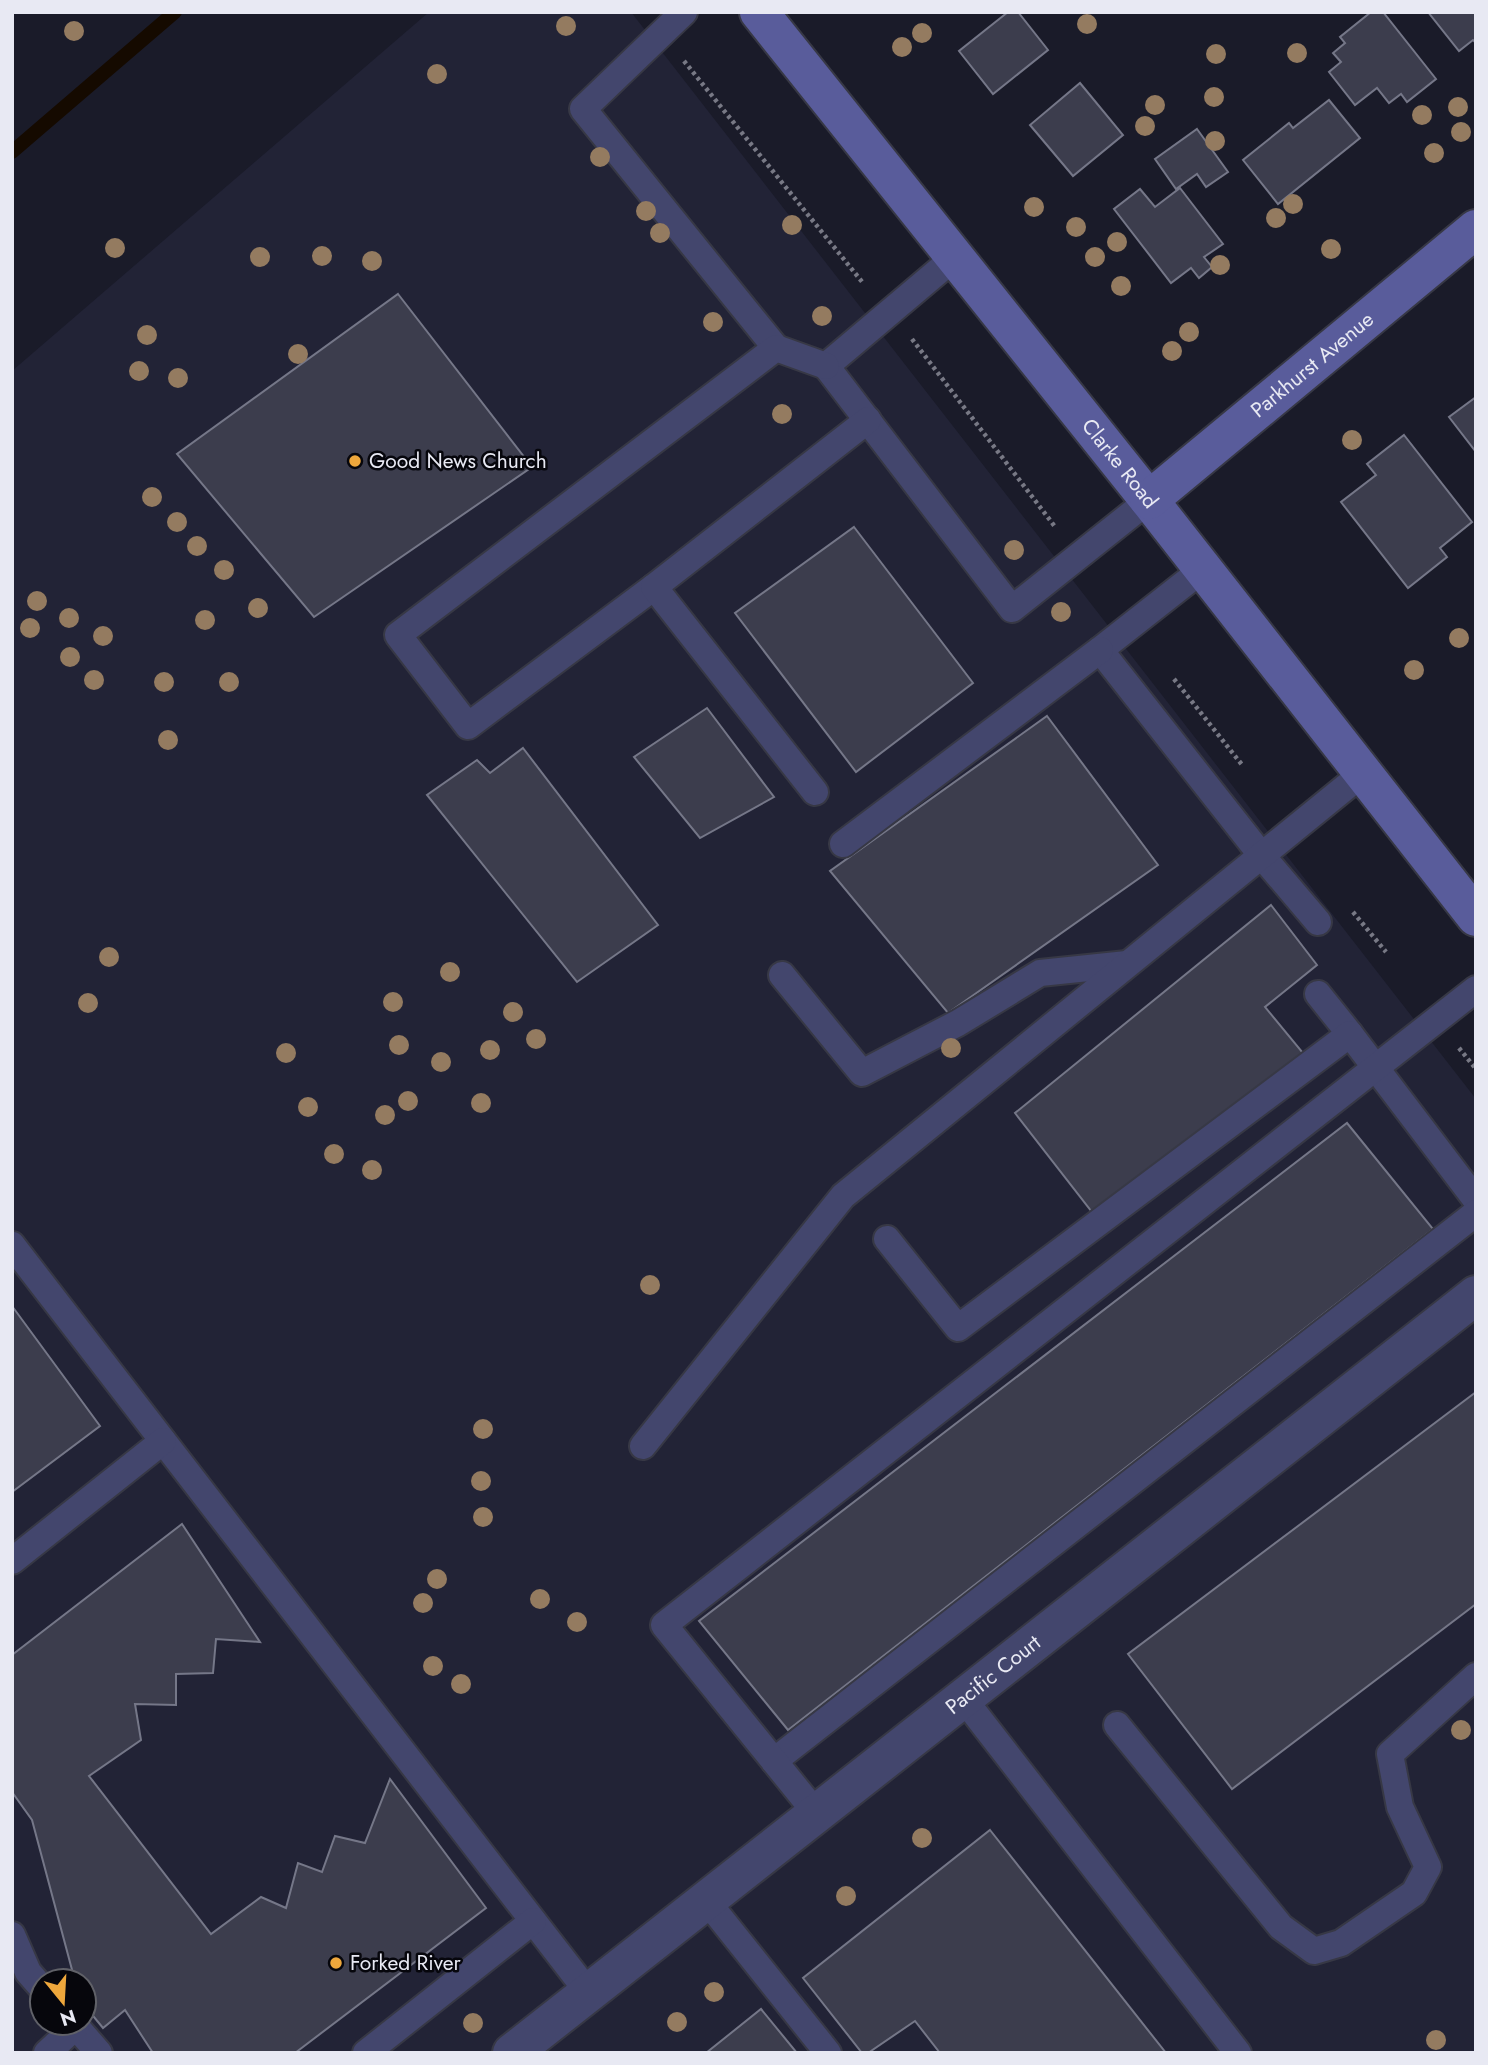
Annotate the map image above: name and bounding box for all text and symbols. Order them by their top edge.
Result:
street label: Parkhurst Avenue [1244,305,1380,425]
street label: Clarke Road [1074,412,1165,515]
place label: Good News Church [369,446,547,476]
marker: Good News Church [347,453,363,469]
street label: Pacific Court [939,1628,1047,1722]
place label: Forked River [350,1948,462,1978]
marker: Forked River [328,1955,344,1971]
north arrow [28,1967,98,2037]
text: N [57,2003,79,2033]

